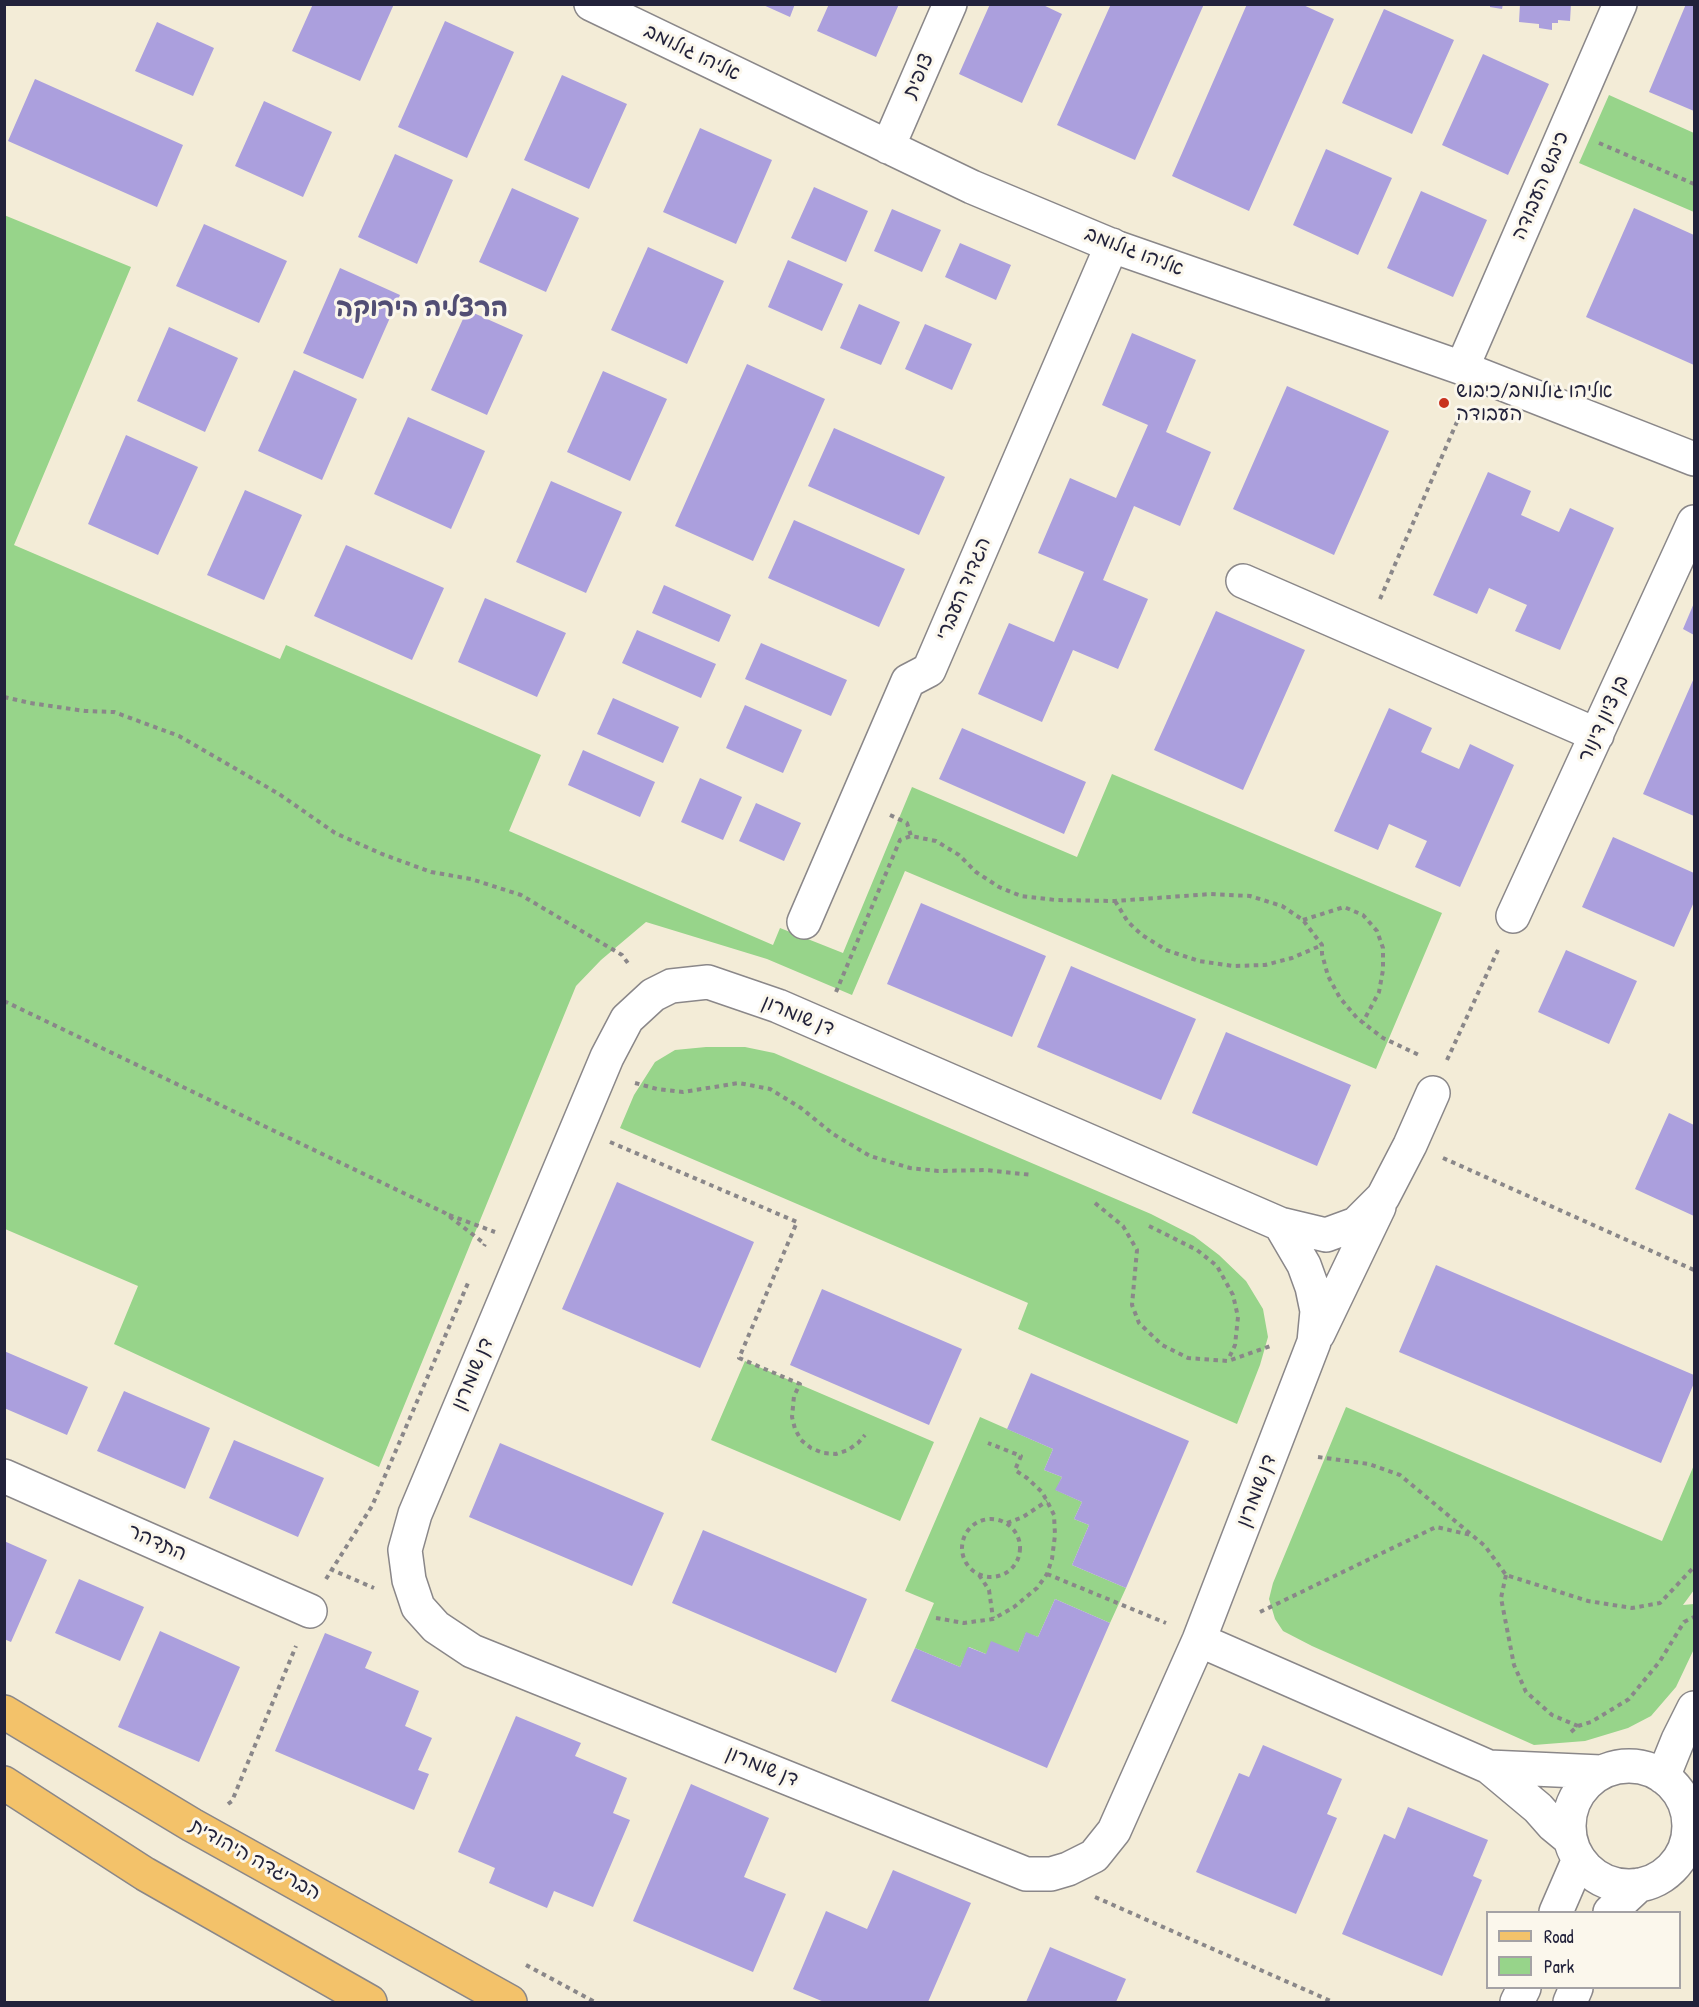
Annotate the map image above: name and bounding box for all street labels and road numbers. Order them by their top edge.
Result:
street label: אליהו גולומב [640,19,744,87]
street label: צופית [899,50,939,102]
street label: כיבוש העבודה [1507,128,1575,244]
street label: אליהו גולומב [1081,222,1187,282]
street label: הגדוד העברי [931,534,997,644]
street label: בן ציון דינור [1573,672,1635,766]
street label: דן שומרון [758,991,838,1041]
street label: דן שומרון [447,1334,499,1414]
street label: דן שומרון [1232,1451,1282,1531]
street label: התדהר [124,1519,190,1567]
street label: דן שומרון [722,1742,802,1792]
street label: הבריגדה היהודית [185,1814,325,1906]

